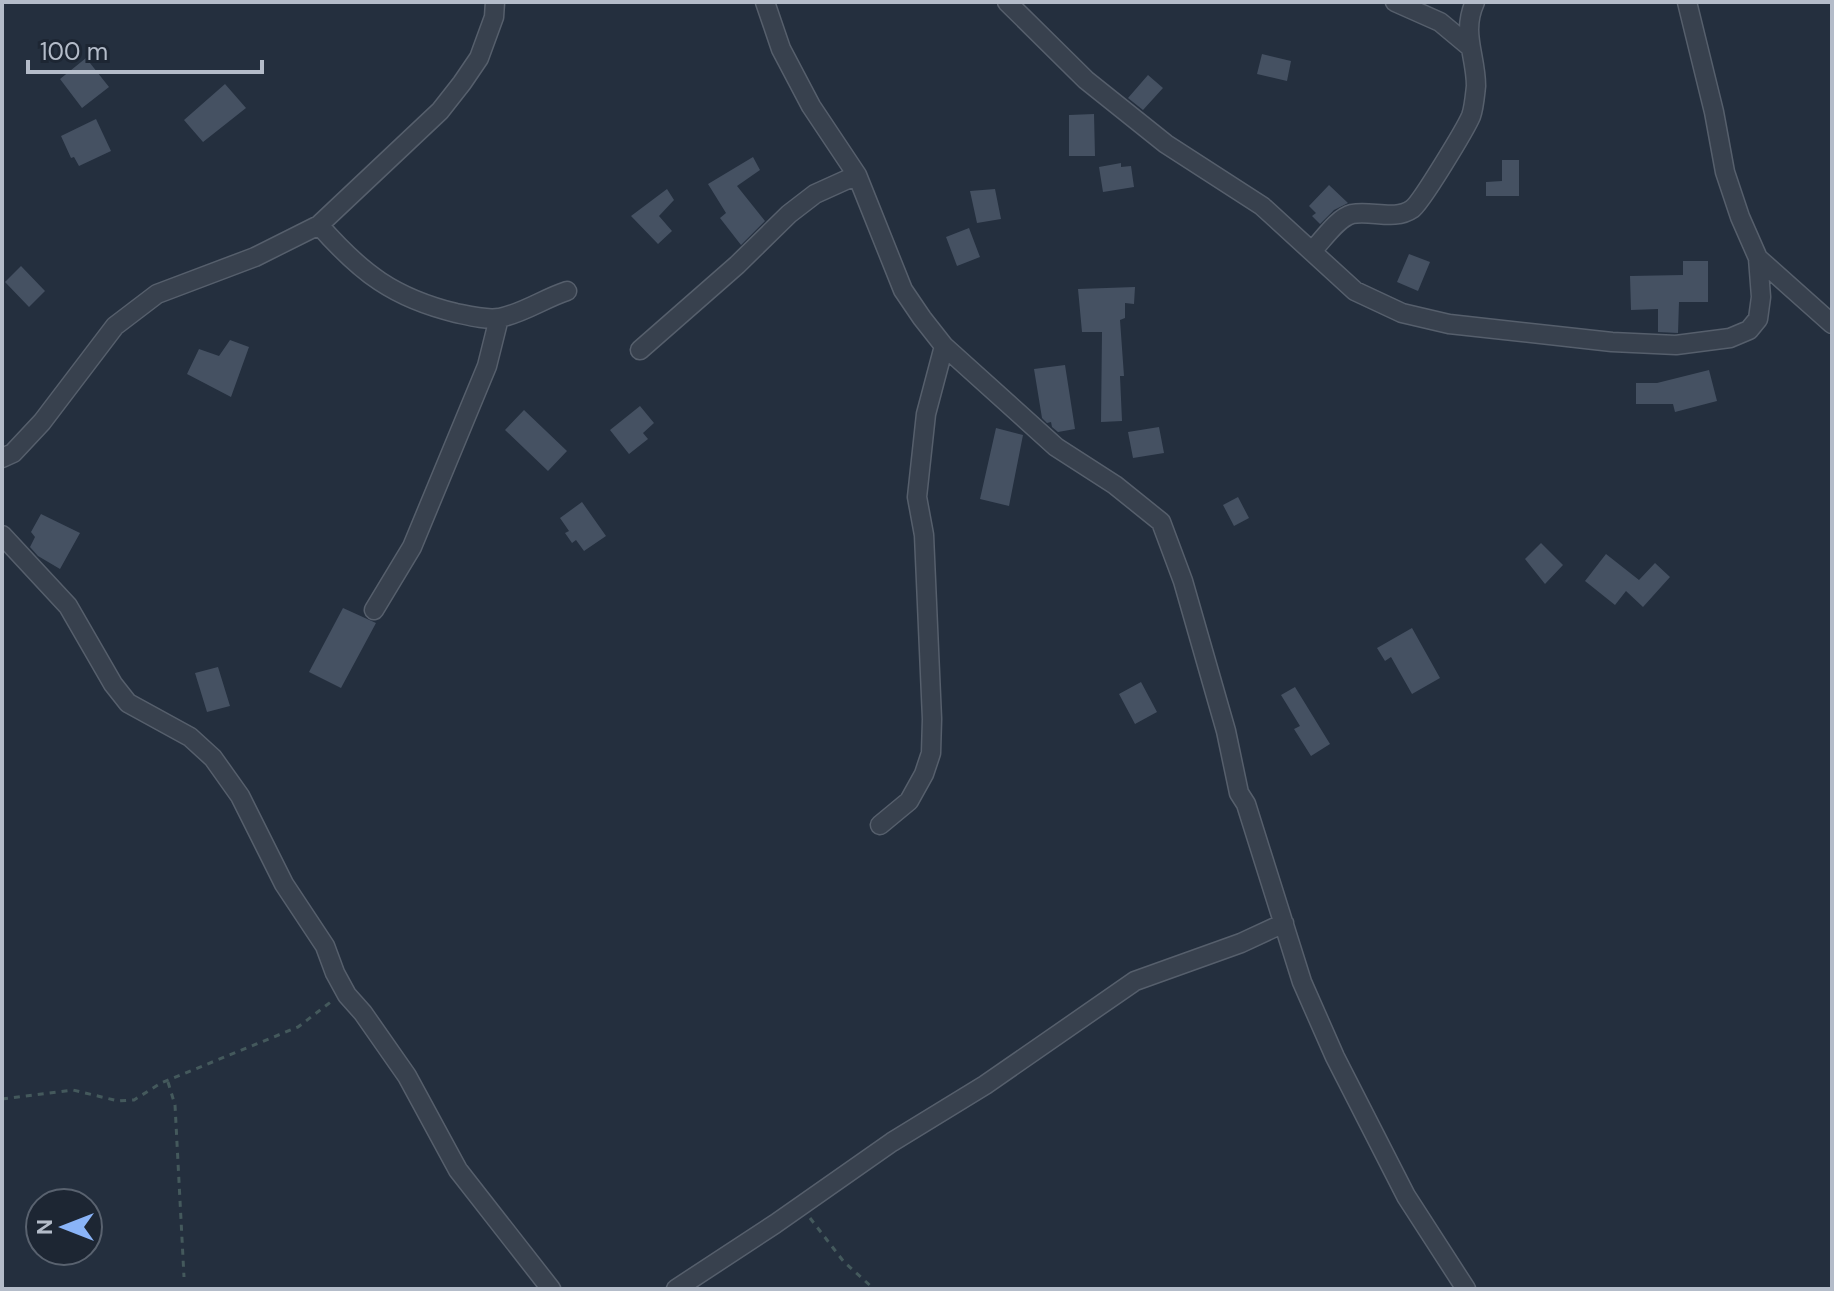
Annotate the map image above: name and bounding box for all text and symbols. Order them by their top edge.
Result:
scale bar [28,24,262,74]
text: 100 m [40,36,108,67]
north arrow [24,1187,104,1267]
text: N [30,1219,59,1235]

